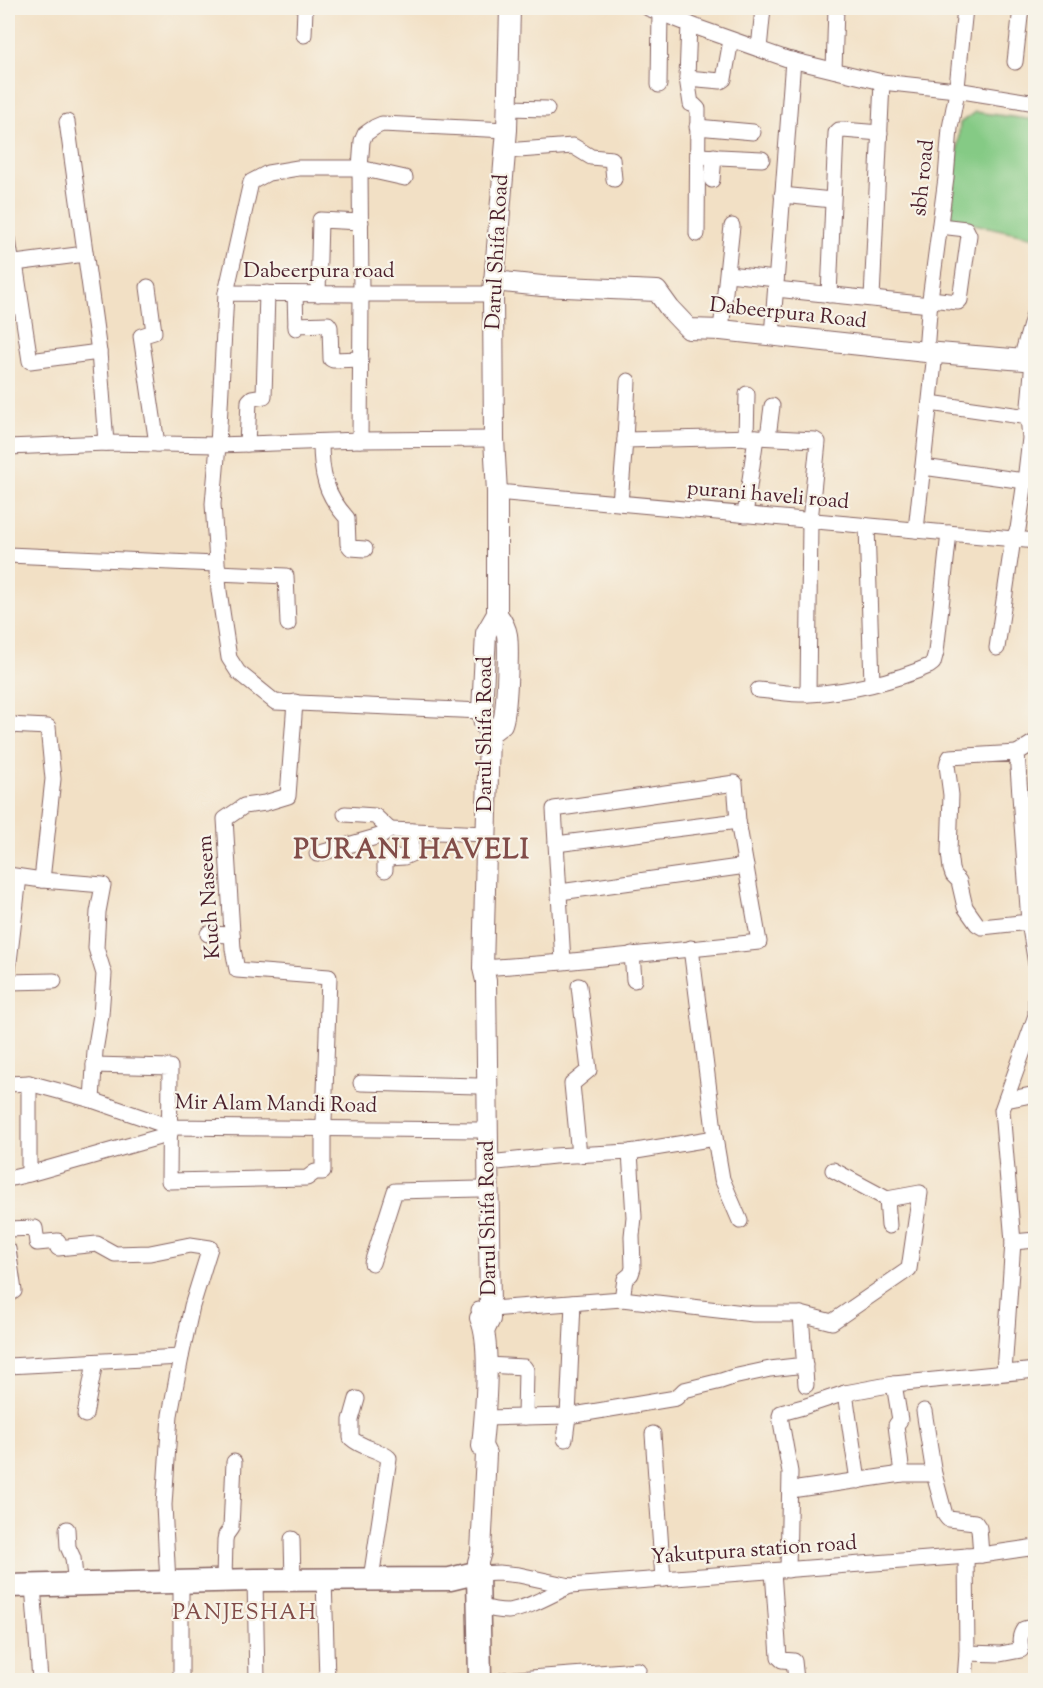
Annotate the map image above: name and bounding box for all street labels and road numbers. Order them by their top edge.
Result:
street label: sbh road [905,138,943,218]
street label: Darul Shifa Road [479,173,517,331]
street label: Dabeerpura road [243,257,395,287]
street label: Dabeerpura Road [708,291,868,337]
street label: purani haveli road [686,474,851,518]
street label: Darul Shifa Road [471,656,501,812]
street label: Kuch Naseem [191,834,229,960]
street label: Mir Alam Mandi Road [174,1088,378,1122]
street label: Darul Shifa Road [473,1140,505,1296]
street label: Yakutpura station road [650,1529,858,1573]

